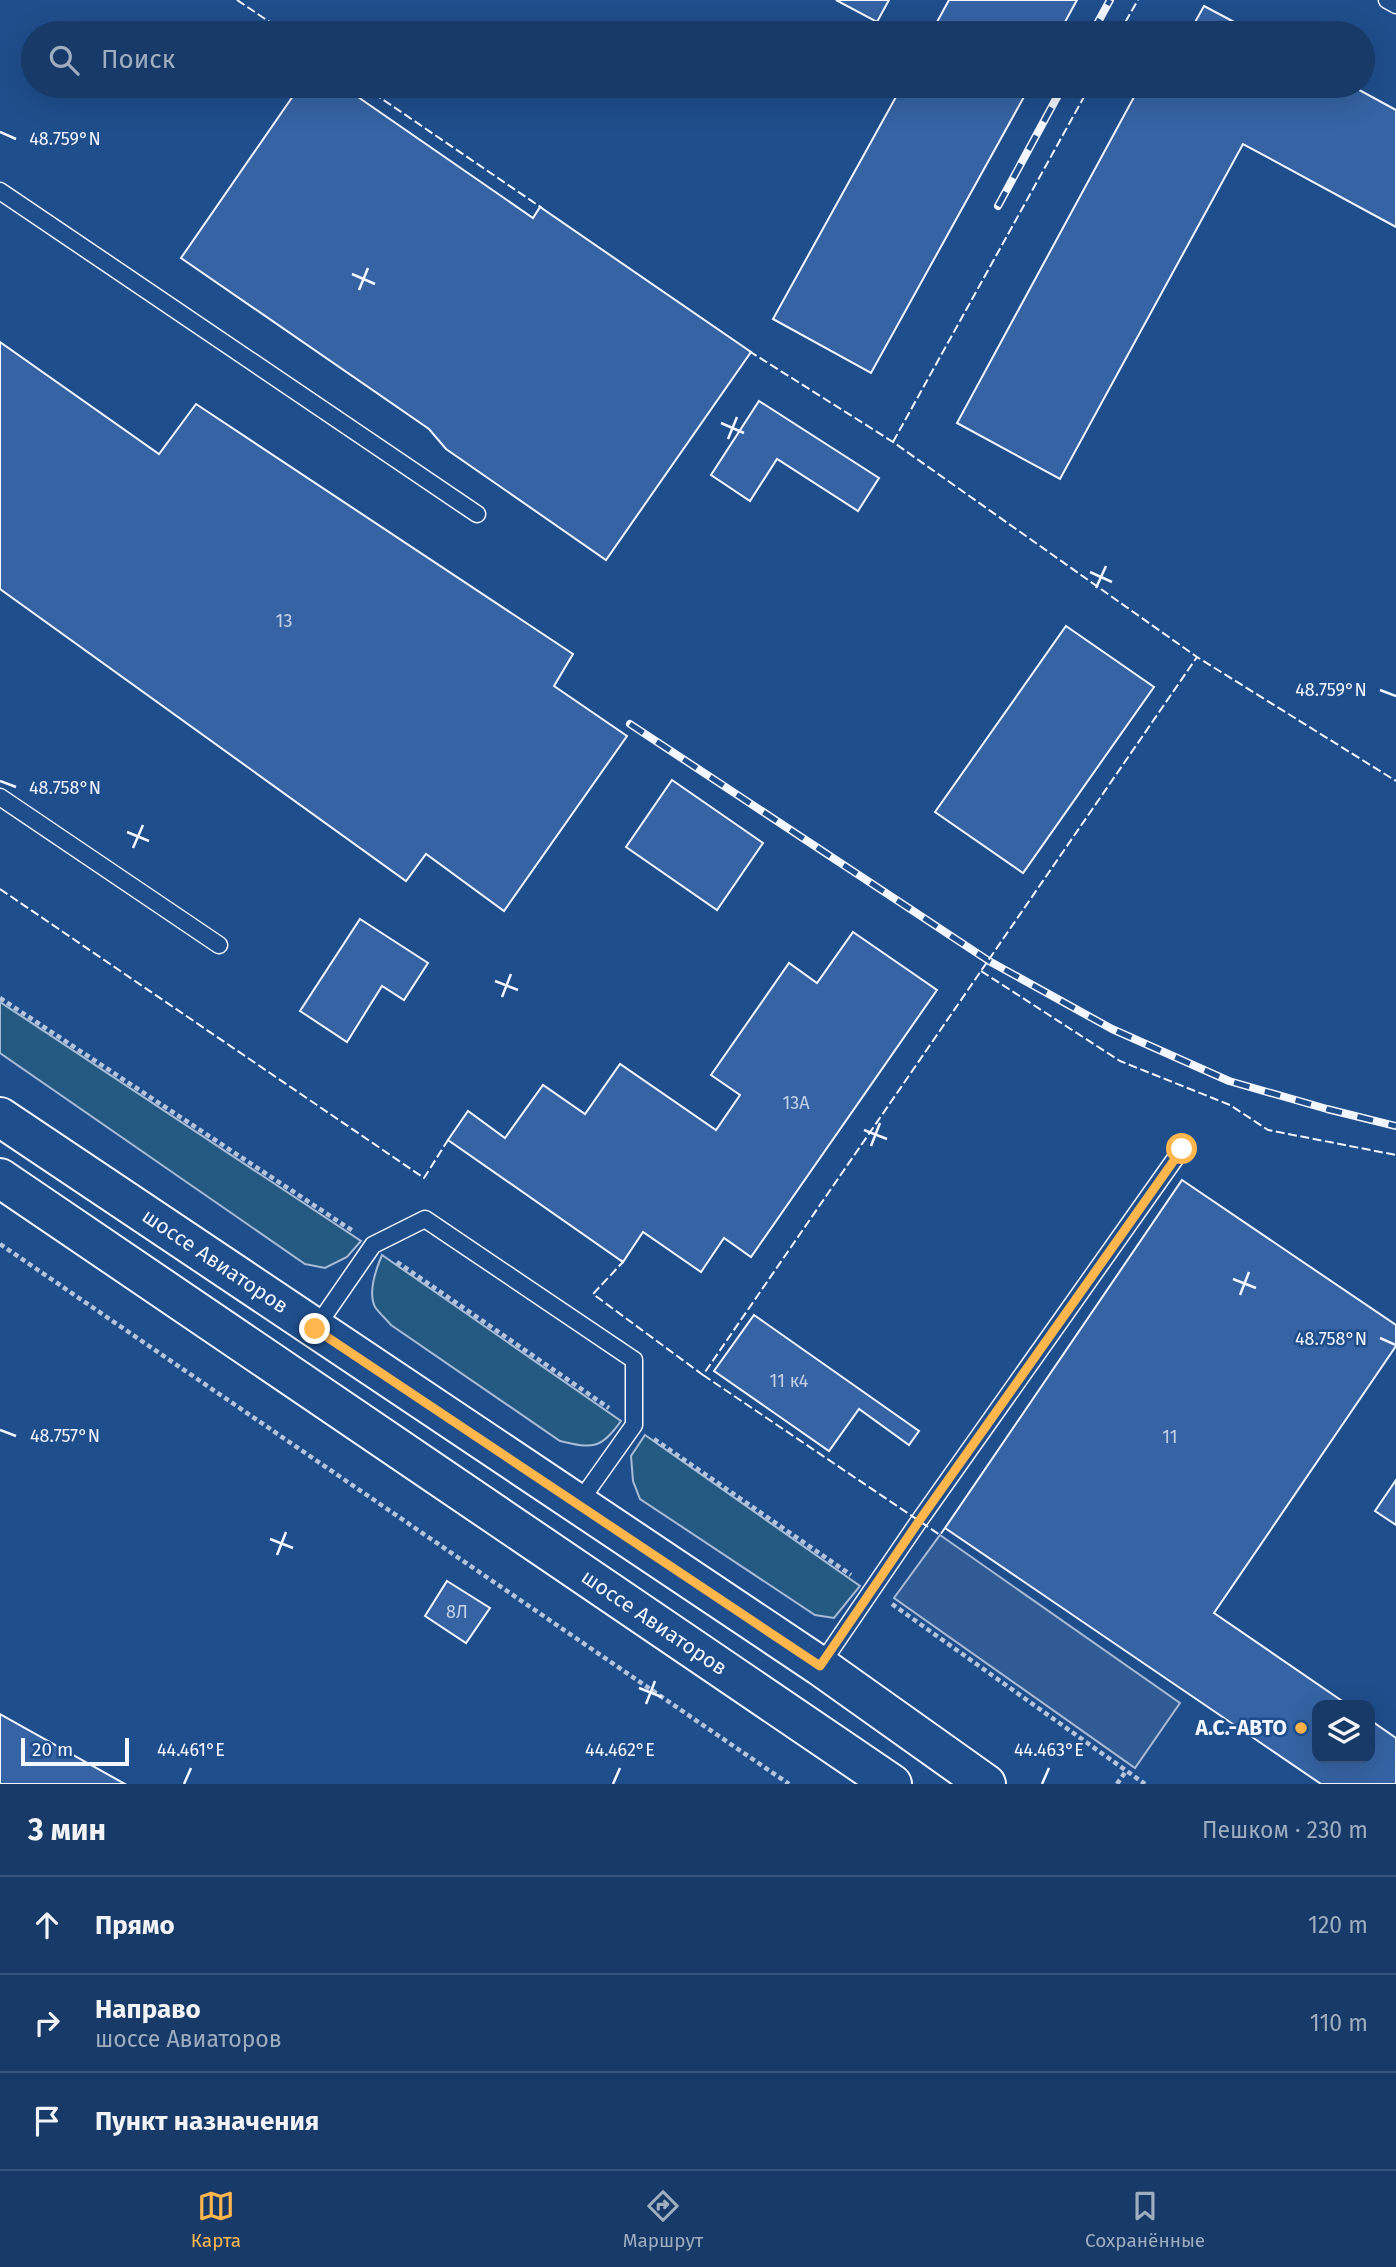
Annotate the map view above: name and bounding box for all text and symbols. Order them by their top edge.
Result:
search box [21,21,1375,98]
icon: search [45,41,83,79]
text: Поиск [101,44,175,75]
text: 48.759°N [29,128,101,150]
house number: 13 [276,610,292,632]
text: 48.759°N [1295,679,1367,701]
text: 48.758°N [29,777,101,799]
house number: 13А [782,1092,810,1114]
route start [1166,1133,1197,1164]
street label: шоссе Авиаторов [137,1203,293,1319]
route end [299,1313,330,1344]
text: 48.758°N [1295,1328,1367,1350]
house number: 11 к4 [770,1370,809,1392]
text: 48.757°N [30,1425,100,1447]
house number: 11 [1162,1426,1178,1448]
street label: шоссе Авиаторов [576,1564,732,1681]
house number: 8Л [446,1601,468,1623]
map controls [1312,1700,1375,1763]
button: layers [1312,1700,1375,1763]
place label: А.С.-АВТО [1194,1715,1287,1741]
marker: А.С.-АВТО [1293,1720,1309,1736]
scale bar [21,1735,130,1767]
text: 20 m [32,1738,73,1761]
text: 44.461°E [157,1739,225,1761]
text: 44.462°E [585,1739,655,1761]
text: 44.463°E [1014,1739,1084,1761]
text: 3 мин [28,1812,106,1848]
text: Пешком · 230 m [1202,1816,1368,1844]
icon: ahead [28,1906,66,1944]
text: Прямо [95,1910,175,1941]
text: 120 m [1308,1911,1368,1939]
text: Направо [95,1994,201,2025]
icon: right [28,2004,66,2042]
text: 110 m [1310,2009,1368,2037]
text: шоссе Авиаторов [95,2025,282,2053]
icon: arrive [28,2102,66,2140]
text: Пункт назначения [95,2106,319,2137]
tab: Карта [191,2187,241,2252]
tab: Маршрут [623,2187,703,2252]
tab: Сохранённые [1085,2187,1205,2252]

